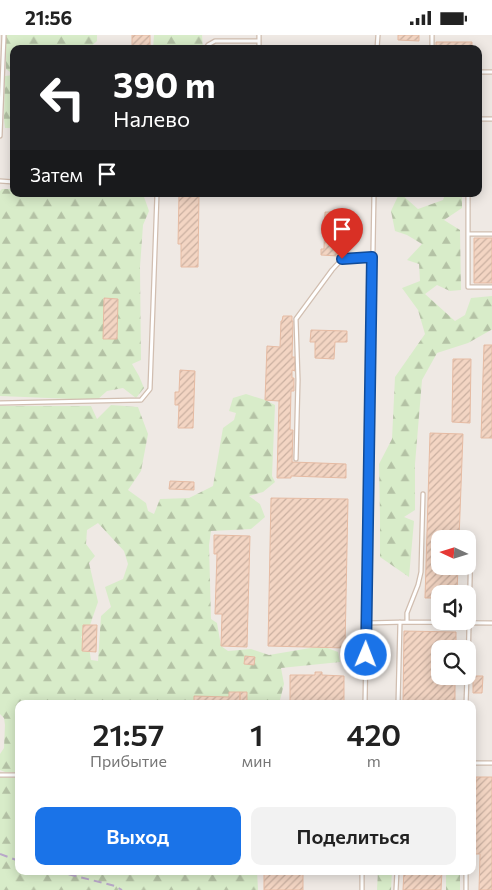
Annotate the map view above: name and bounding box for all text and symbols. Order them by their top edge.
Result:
text: 21:56 [25,6,72,29]
text: 390 m [113,62,215,105]
icon: left [30,65,95,130]
text: Налево [113,105,190,132]
icon: arrive [93,160,121,188]
text: Затем [30,163,83,186]
pin [321,208,363,259]
icon: arrive [328,215,356,243]
north arrow [431,530,476,575]
map controls [431,530,476,685]
button: sound [431,585,476,630]
position arrow [339,628,391,680]
button: search [431,640,476,685]
text: 21:57 [93,715,164,752]
text: 1 [250,715,263,752]
text: 420 [346,715,401,752]
text: Прибытие [90,751,167,770]
text: мин [242,751,272,770]
text: m [367,751,381,770]
button: Выход [35,807,241,865]
button: Поделиться [251,807,456,865]

